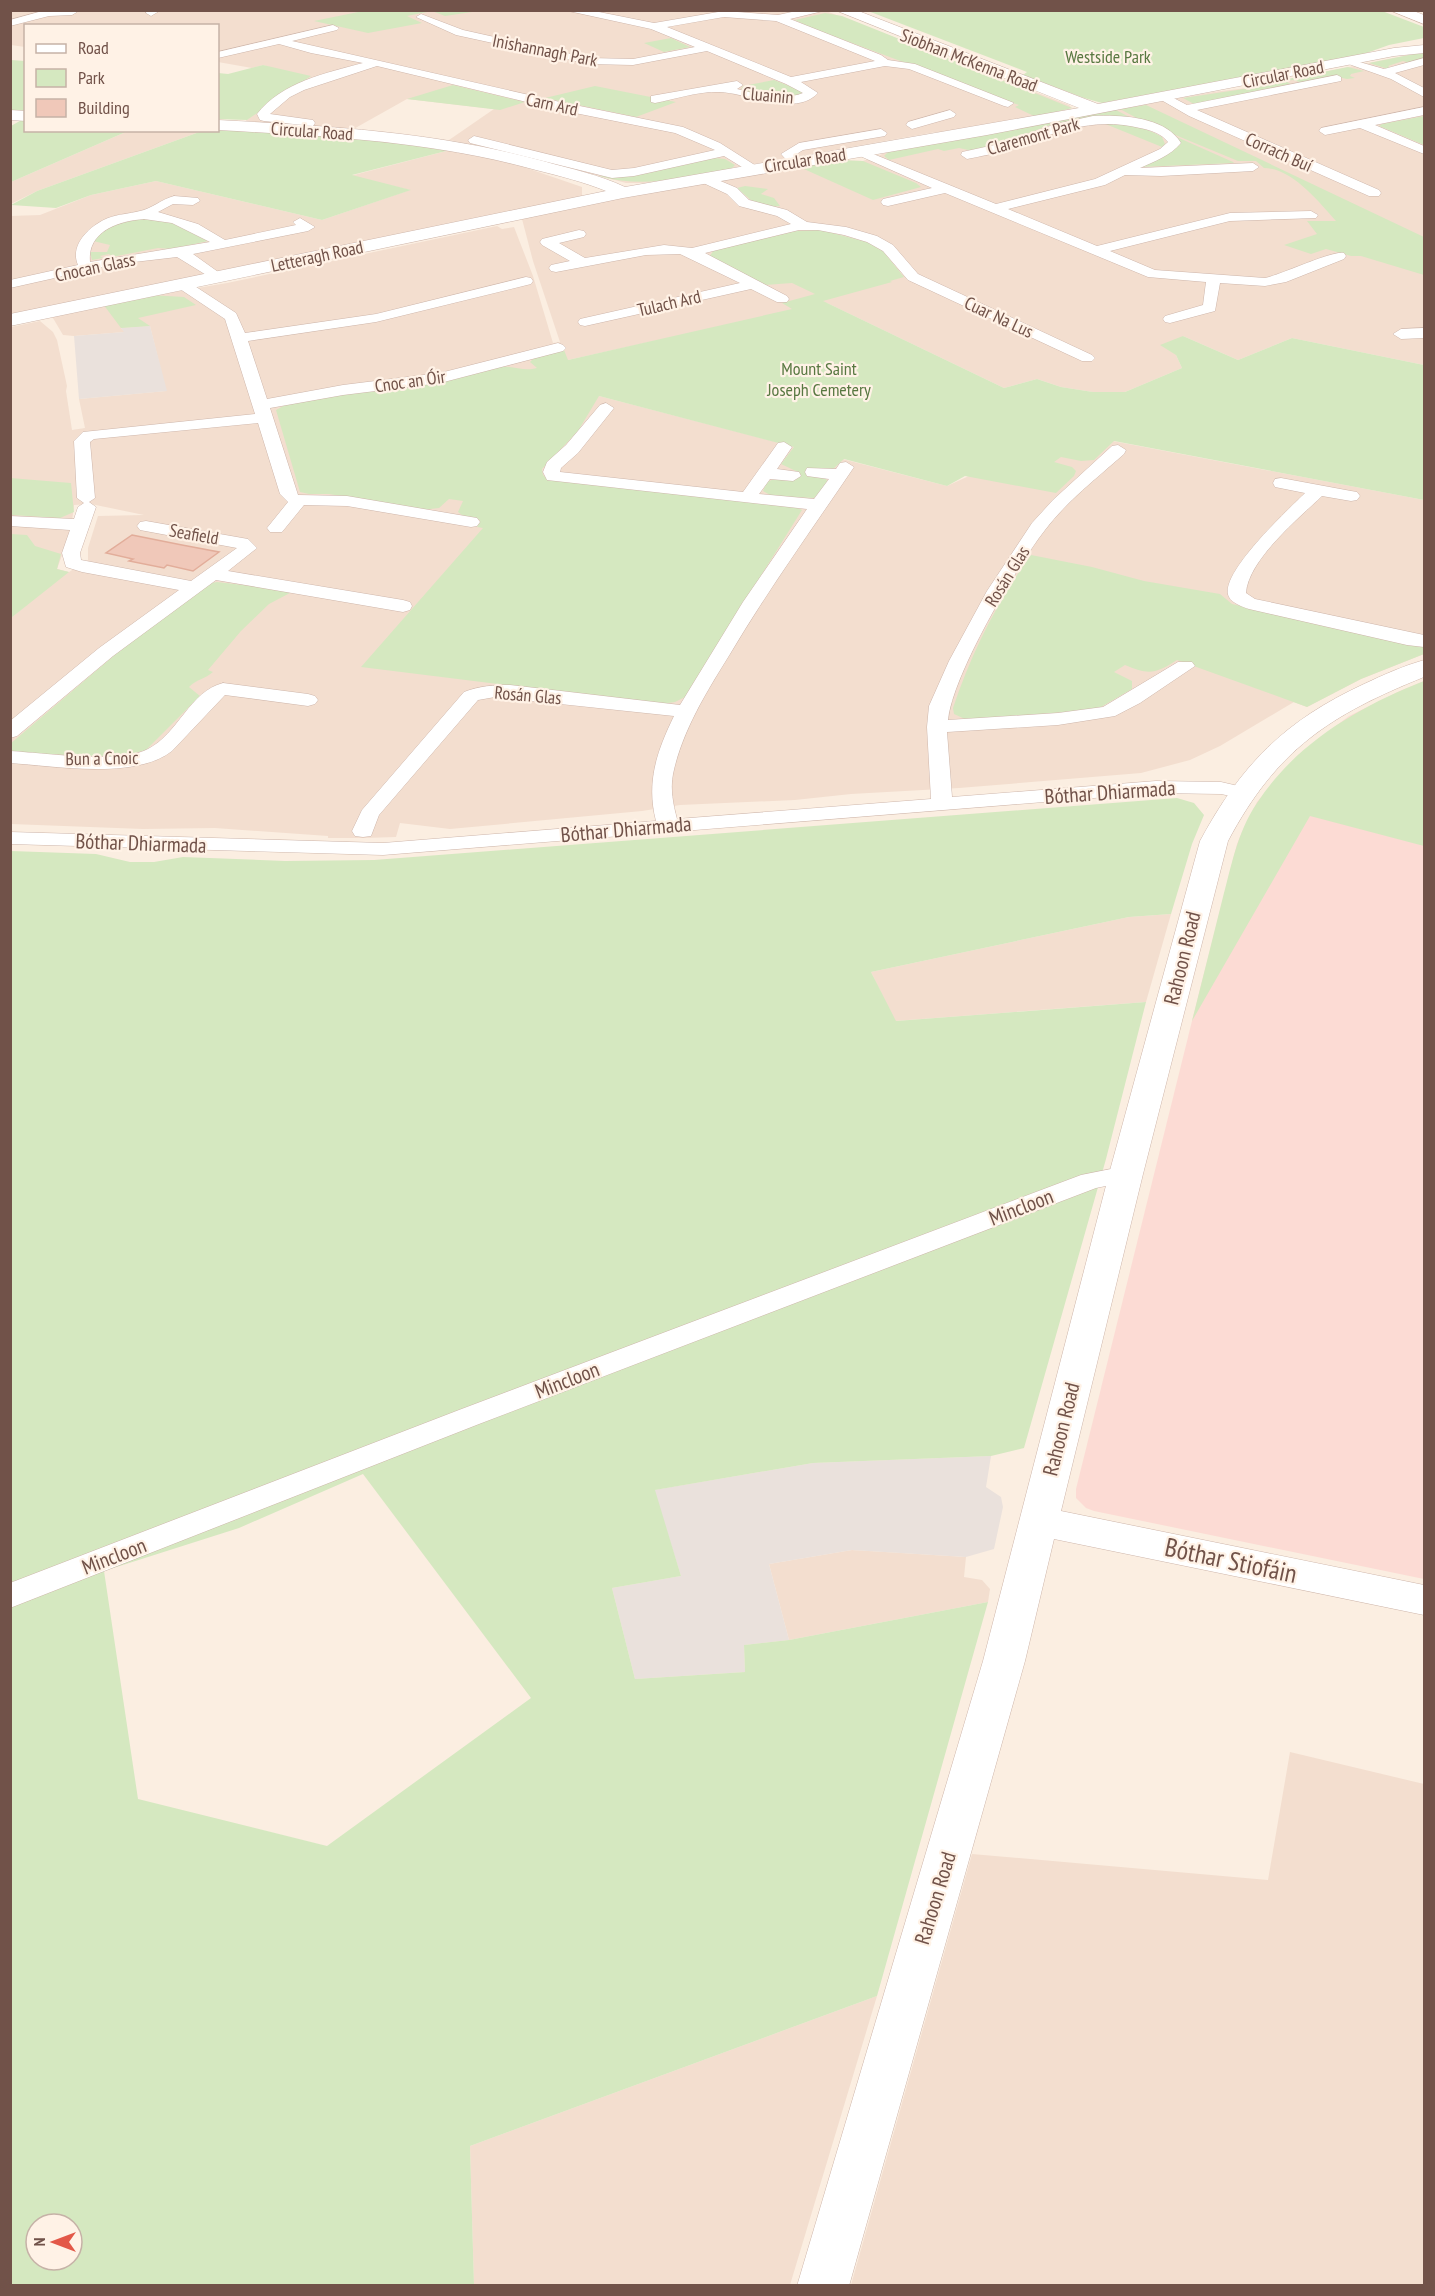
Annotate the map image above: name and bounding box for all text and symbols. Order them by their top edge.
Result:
street label: Siobhan McKenna Road [897,23,1041,97]
legend [24,24,219,132]
street label: Inishannagh Park [491,29,599,71]
text: Road [78,36,109,59]
park label: Westside Park [1065,45,1151,68]
street label: Circular Road [1240,55,1326,93]
text: Park [78,66,105,89]
street label: Cluainin [742,81,794,109]
street label: Carn Ard [524,87,580,121]
text: Building [78,96,130,119]
street label: Claremont Park [984,112,1082,160]
street label: Circular Road [270,117,354,145]
street label: Corrach Buí [1242,127,1316,177]
street label: Circular Road [763,142,847,178]
street label: Letteragh Road [269,235,365,277]
street label: Cnocan Glass [53,247,137,287]
street label: Tulach Ard [635,285,703,321]
street label: Cuar Na Lus [961,291,1037,343]
park label: Mount Saint Joseph Cemetery [766,357,871,401]
street label: Cnoc an Óir [373,365,447,397]
street label: Seafield [168,518,220,550]
street label: Rosán Glas [979,541,1035,611]
street label: Rosán Glas [494,681,562,709]
street label: Bun a Cnoic [65,746,139,770]
street label: Bóthar Dhiarmada [1044,774,1176,810]
street label: Bóthar Dhiarmada [560,810,692,848]
street label: Bóthar Dhiarmada [75,827,207,859]
street label: Rahoon Road [1157,908,1207,1008]
street label: Mincloon [985,1182,1057,1232]
street label: Mincloon [531,1355,603,1405]
street label: Rahoon Road [1036,1379,1086,1479]
street label: Bóthar Stiofáin [1162,1530,1300,1590]
street label: Mincloon [78,1531,150,1581]
street label: Rahoon Road [908,1848,962,1948]
north arrow [24,2212,84,2272]
text: N [29,2238,49,2246]

